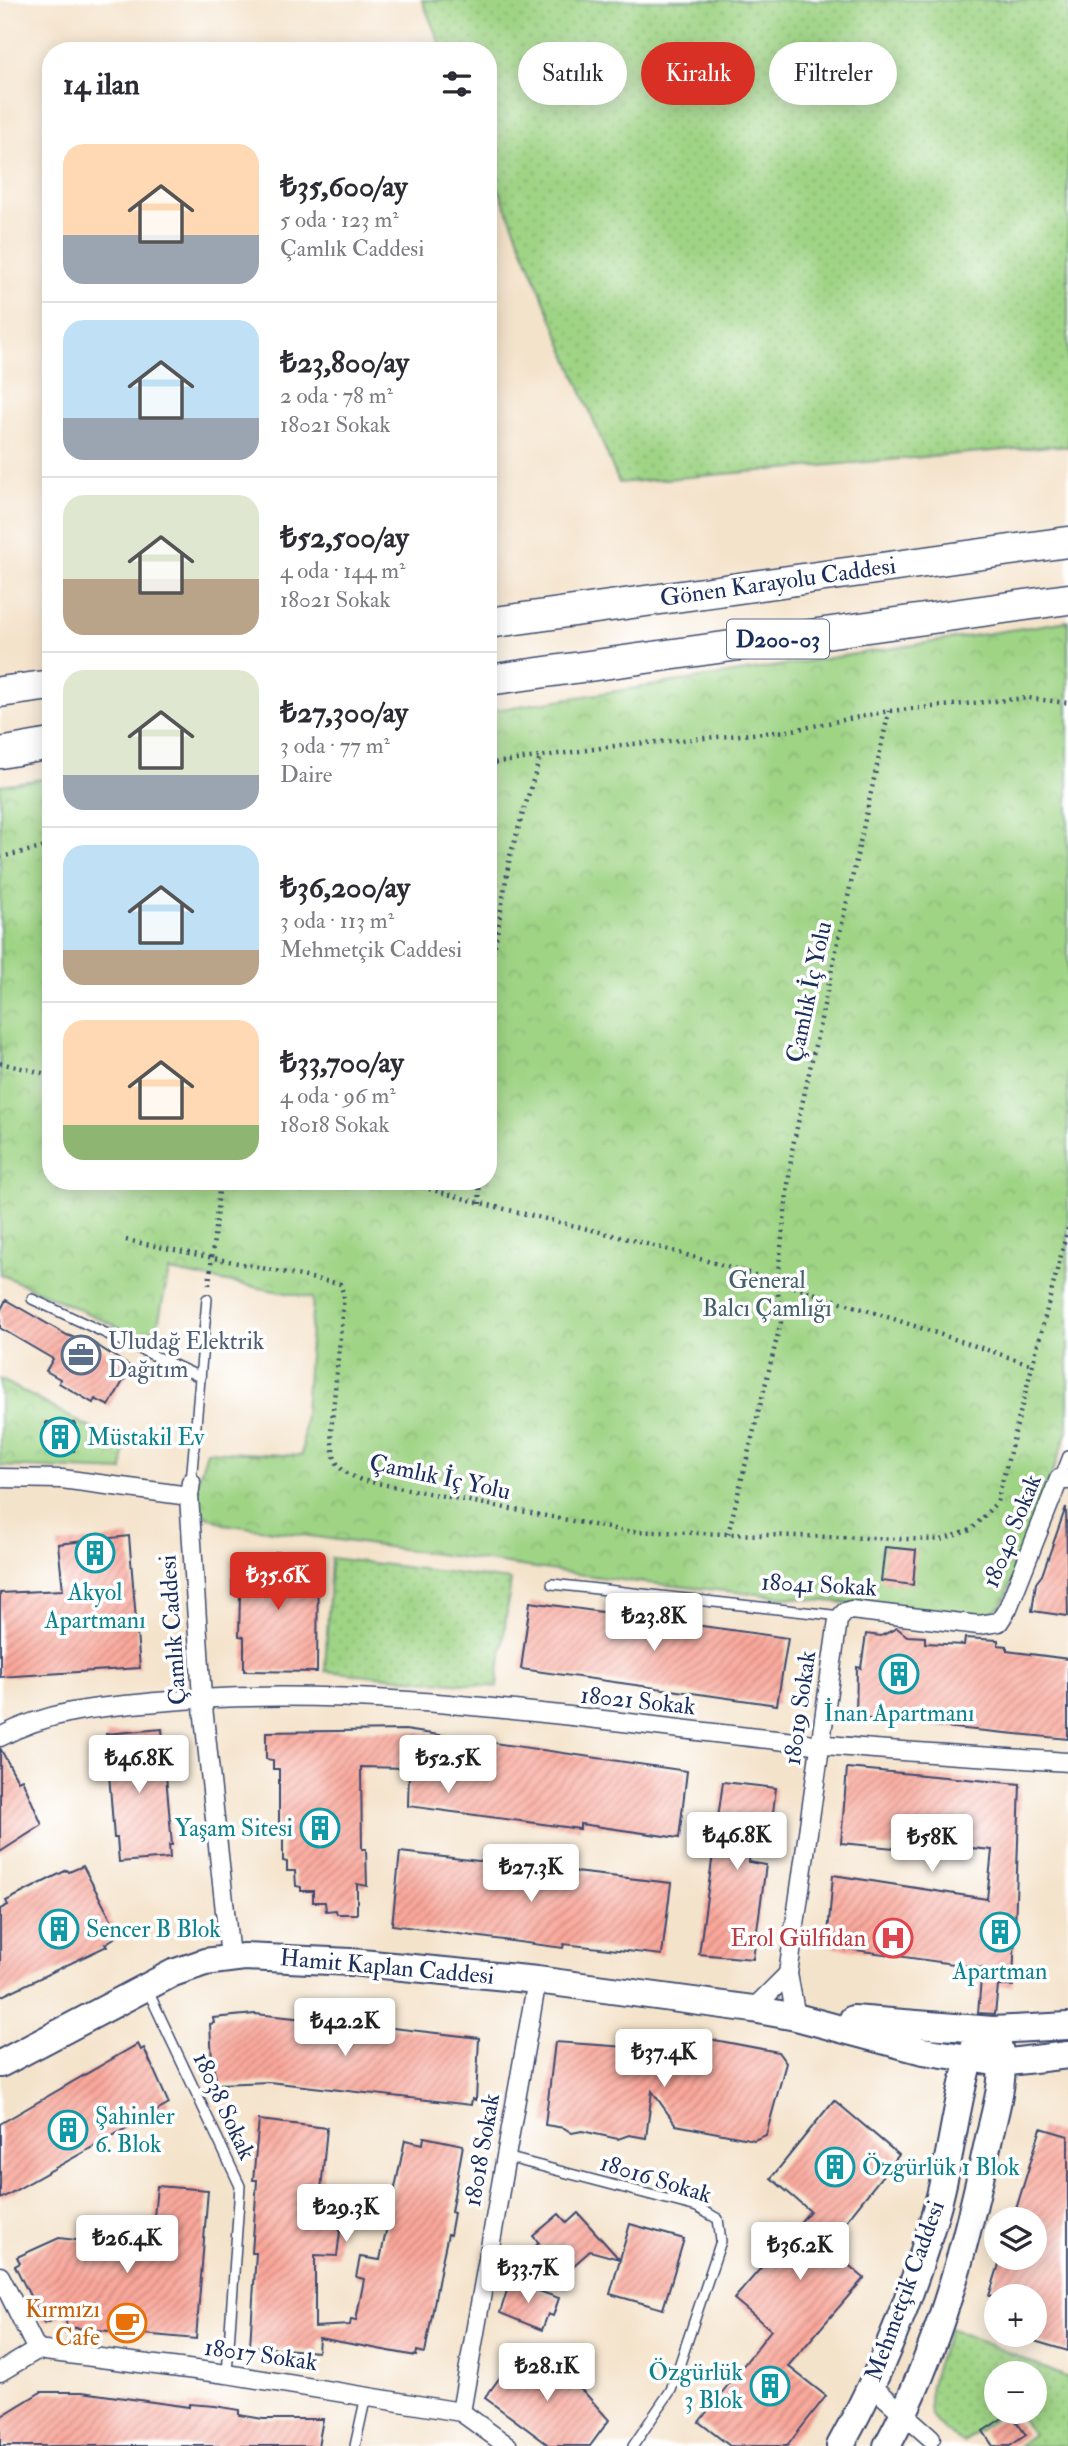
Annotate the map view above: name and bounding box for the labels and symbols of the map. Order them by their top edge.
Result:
street label: Gönen Karayolu Caddesi [658,550,898,614]
road number: D200-03 [727,620,829,659]
street label: Çamlık İç Yolu [778,918,839,1065]
park label: General Balcı Çamlığı [702,1265,832,1324]
place label: Uludağ Elektrik Dağıtım [108,1326,265,1385]
office icon: Uludağ Elektrik Dağıtım [60,1334,102,1376]
building icon: Müstakil Ev [39,1416,81,1458]
place label: Müstakil Ev [87,1422,205,1453]
street label: Çamlık İç Yolu [367,1446,514,1507]
street label: 18040 Sokak [975,1469,1049,1592]
building icon: Akyol Apartmanı [74,1532,116,1574]
pin: ₺35.6K [221,1552,335,1612]
street label: Çamlık Caddesi [152,1554,194,1706]
street label: 18041 Sokak [760,1566,878,1604]
place label: Akyol Apartmanı [43,1577,146,1636]
pin: ₺23.8K [597,1594,711,1653]
street label: 18019 Sokak [777,1648,823,1767]
building icon: İnan Apartmanı [878,1653,920,1695]
street label: 18021 Sokak [579,1680,697,1722]
place label: İnan Apartmanı [824,1697,974,1729]
pin: ₺46.8K [82,1736,196,1795]
pin: ₺52.5K [391,1736,505,1795]
building icon: Yaşam Sitesi [299,1807,341,1849]
pin: ₺46.8K [680,1812,794,1872]
place label: Yaşam Sitesi [175,1813,293,1844]
pin: ₺58K [891,1814,973,1874]
pin: ₺27.3K [474,1844,588,1904]
building icon: Sencer B Blok [38,1908,80,1950]
building icon: Apartman [979,1911,1021,1953]
place label: Sencer B Blok [86,1914,221,1945]
hospital icon: Erol Gülfidan [872,1917,914,1959]
place label: Erol Gülfidan [730,1923,866,1954]
street label: Hamit Kaplan Caddesi [279,1942,495,1992]
place label: Apartman [952,1956,1047,1987]
pin: ₺42.2K [288,1998,402,2058]
pin: ₺37.4K [607,2030,721,2089]
street label: 18038 Sokak [186,2047,263,2165]
street label: 18018 Sokak [457,2091,507,2209]
place label: Şahinler 6. Blok [95,2101,175,2160]
building icon: Şahinler 6. Blok [47,2109,89,2151]
building icon: Özgürlük 1 Blok [814,2146,856,2188]
street label: 18016 Sokak [596,2147,716,2211]
place label: Özgürlük 1 Blok [862,2152,1020,2183]
pin: ₺29.3K [289,2184,403,2244]
street label: Mehmetçik Caddesi [858,2196,952,2386]
pin: ₺26.4K [70,2216,184,2275]
pin: ₺36.2K [743,2222,857,2282]
pin: ₺33.7K [471,2246,585,2305]
place label: Kırmızı Cafe [25,2294,100,2353]
cafe icon: Kırmızı Cafe [106,2302,148,2344]
street label: 18017 Sokak [202,2332,320,2378]
pin: ₺28.1K [490,2344,604,2403]
place label: Özgürlük 3 Blok [649,2357,744,2416]
building icon: Özgürlük 3 Blok [749,2365,791,2407]

